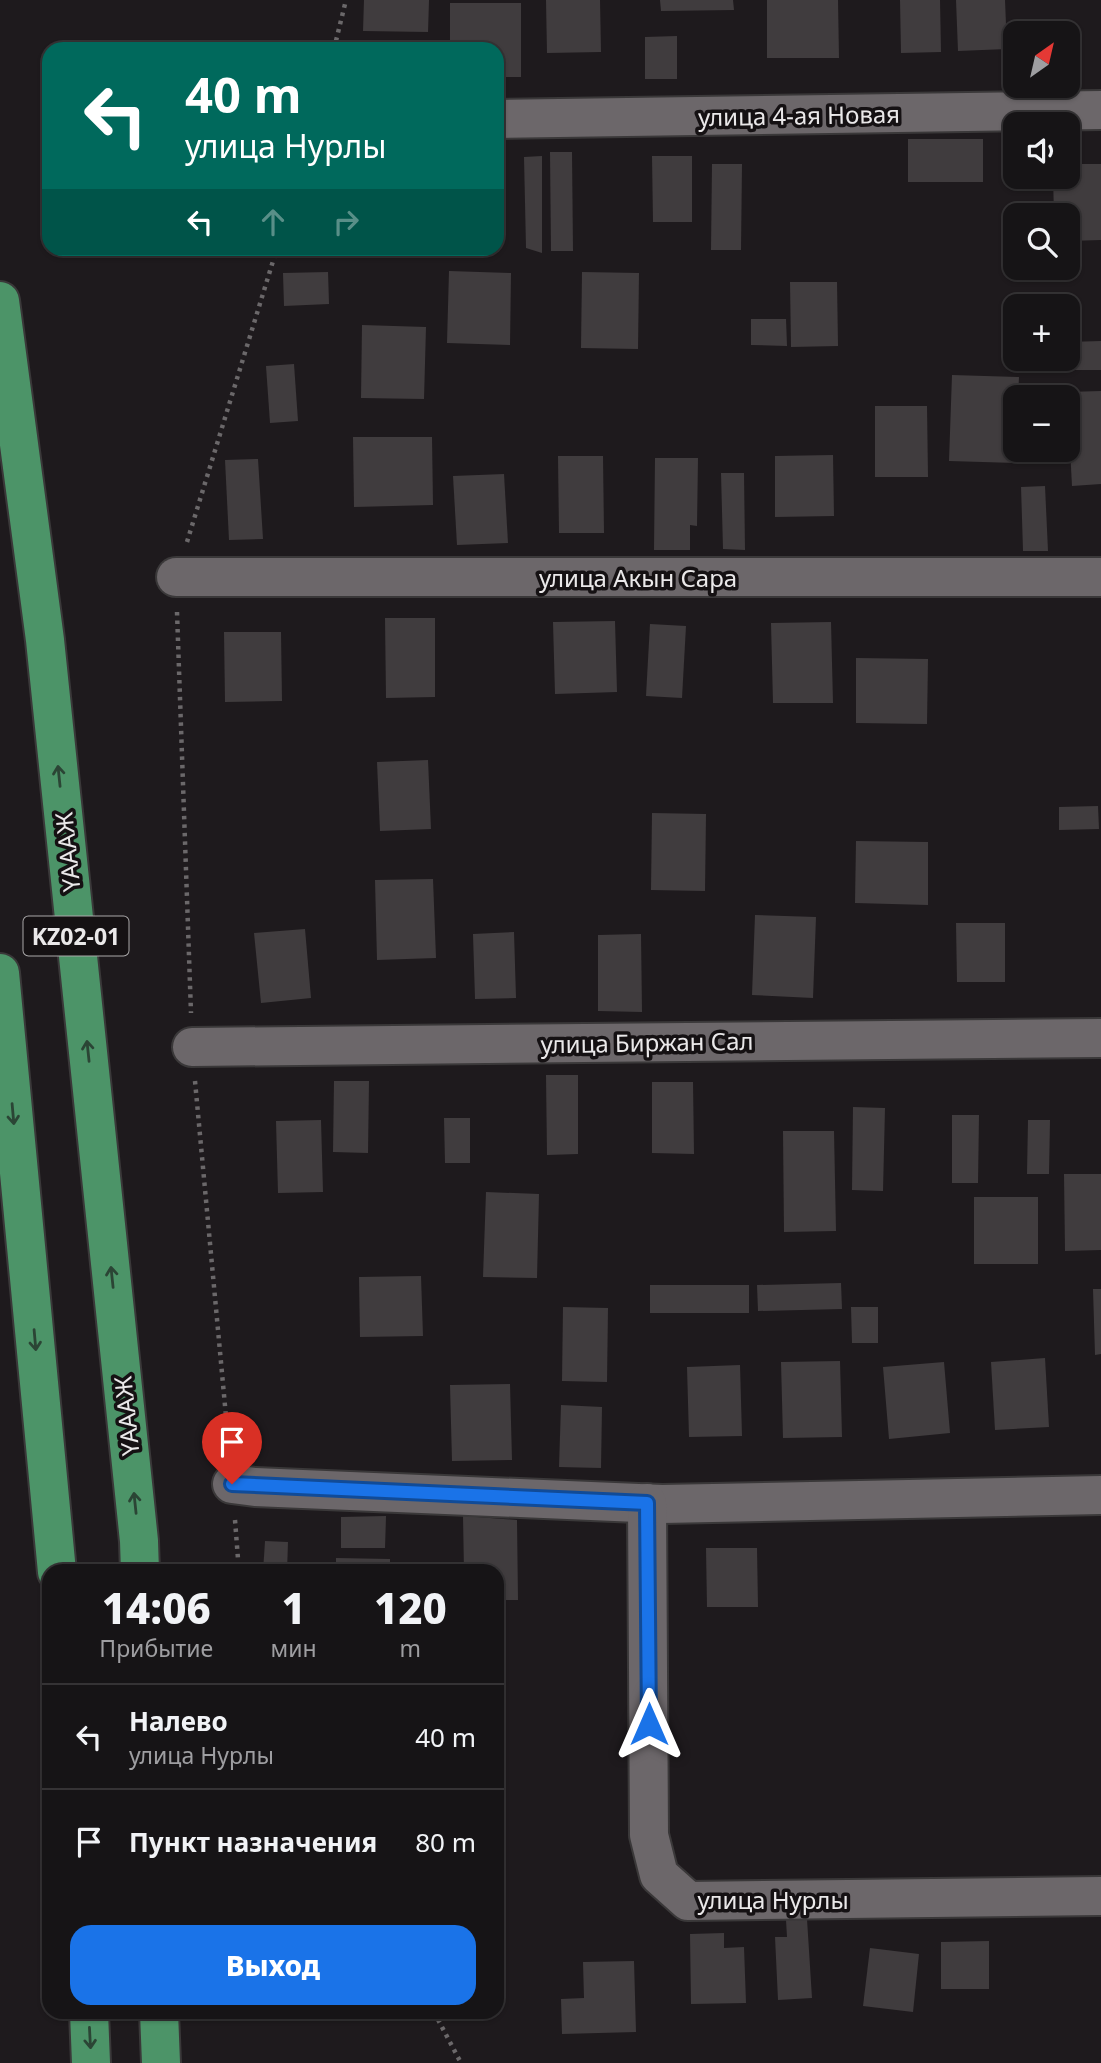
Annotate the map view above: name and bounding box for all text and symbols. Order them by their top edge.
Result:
north arrow [1003,21,1080,98]
map controls [1003,21,1080,462]
text: 40 m [185,61,302,127]
icon: left [70,70,161,161]
street label: улица 4-ая Новая [698,97,900,133]
button: sound [1003,112,1080,189]
text: улица Нурлы [185,124,387,167]
icon: left [181,203,219,241]
icon: ahead [254,203,292,241]
icon: right [327,203,365,241]
button: search [1003,203,1080,280]
button: + [1003,294,1080,371]
button: − [1003,385,1080,462]
street label: улица Акын Сара [539,561,737,594]
one-way arrow [52,765,65,788]
street label: ҮАААЖ [46,810,88,893]
road number: KZ02-01 [24,917,128,956]
street label: улица Биржан Сал [540,1024,754,1060]
one-way arrow [81,1040,94,1063]
one-way arrow [7,1102,20,1125]
one-way arrow [105,1266,118,1289]
one-way arrow [29,1329,42,1351]
street label: ҮАААЖ [105,1374,147,1457]
pin [202,1412,262,1484]
icon: arrive [213,1423,251,1461]
one-way arrow [129,1493,142,1515]
text: 14:06 [102,1579,211,1636]
text: 1 [281,1579,306,1636]
text: 120 [374,1579,447,1636]
text: Прибытие [99,1632,213,1664]
text: мин [271,1632,317,1664]
text: m [400,1632,421,1664]
position arrow [612,1687,686,1761]
text: Налево [129,1703,228,1739]
icon: left [70,1718,108,1756]
text: 40 m [415,1719,476,1755]
text: улица Нурлы [129,1739,274,1771]
icon: arrive [70,1823,108,1861]
text: Пункт назначения [129,1824,377,1860]
text: 80 m [415,1824,476,1860]
street label: улица Нурлы [697,1883,849,1916]
button: Выход [70,1925,476,2005]
one-way arrow [83,2026,96,2049]

